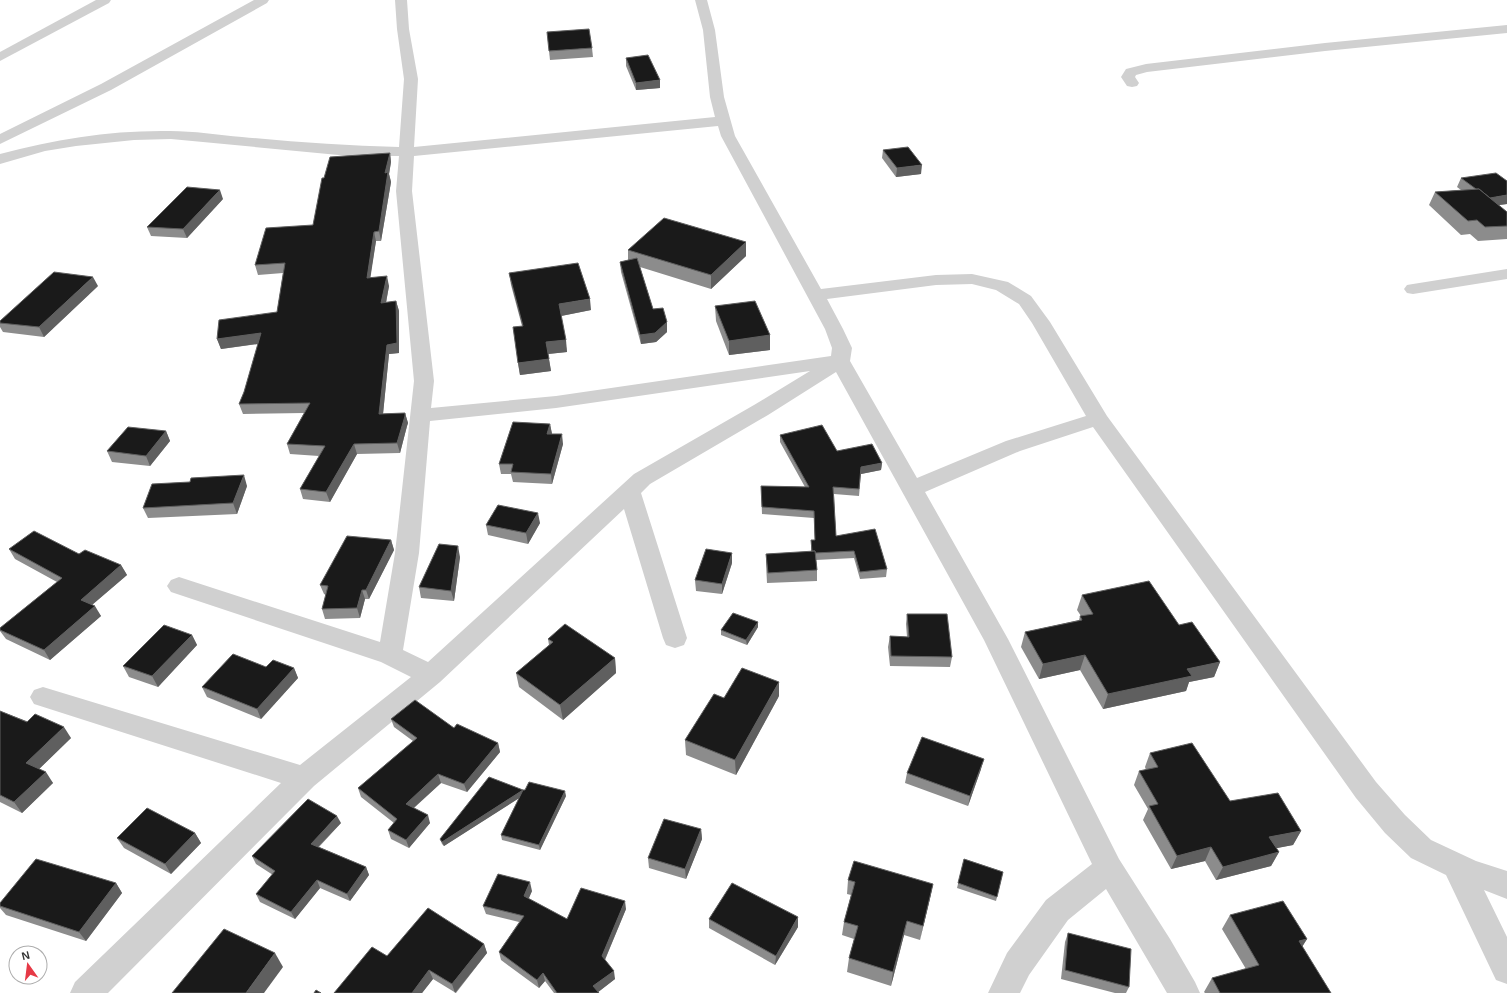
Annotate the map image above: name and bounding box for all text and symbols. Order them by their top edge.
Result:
north arrow [8,945,48,985]
text: N [20,949,31,962]

